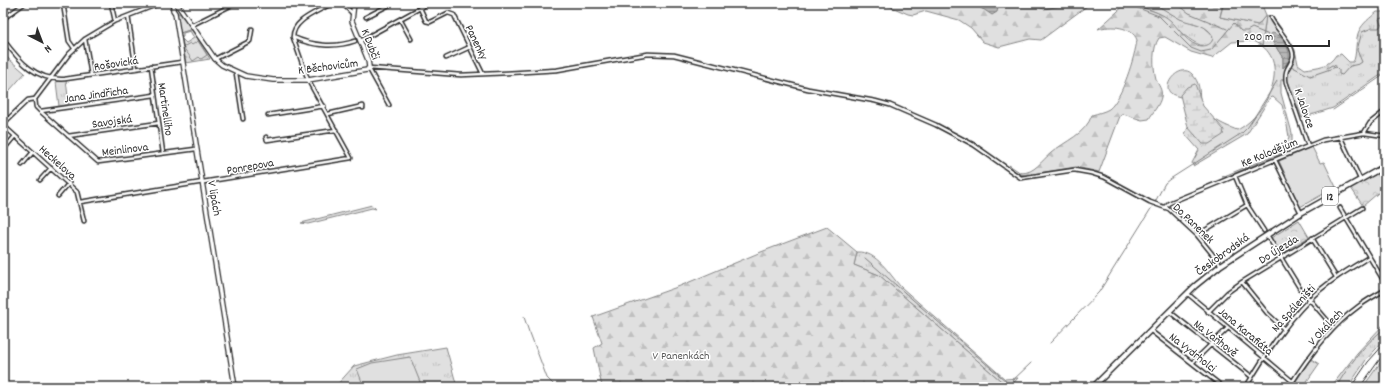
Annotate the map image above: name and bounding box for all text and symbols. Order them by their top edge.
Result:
north arrow [22,22,62,62]
street label: Panenky [460,22,492,64]
scale bar [1238,22,1329,48]
street label: K Dubči [356,27,383,62]
text: 200 m [1244,29,1273,46]
text: N [40,40,55,56]
street label: Rošovická [93,53,140,76]
street label: K Běchovicům [297,55,359,80]
street label: Martinelliho [152,82,177,137]
street label: Jana Jindřicha [63,83,130,108]
street label: K Jalovce [1289,86,1318,131]
street label: Savojská [91,111,133,134]
street label: Ke Kolodějům [1239,134,1301,173]
street label: Meinlinova [101,139,150,162]
street label: Heckelova [34,142,80,185]
street label: Ponrepova [225,155,276,180]
street label: V lipách [202,179,225,217]
road number: 12 [1322,187,1338,205]
street label: Do Panenek [1168,200,1218,248]
street label: Českobrodská [1192,230,1253,281]
street label: Do Újezda [1256,231,1302,269]
street label: Na Spáleništi [1268,281,1320,337]
street label: Jana Karafiáta [1214,304,1276,360]
street label: V Okálech [1305,306,1348,350]
street label: Na Vaňhově [1189,316,1241,362]
street label: Na Vydrholci [1165,329,1219,377]
park label: V Panenkách [652,348,710,365]

